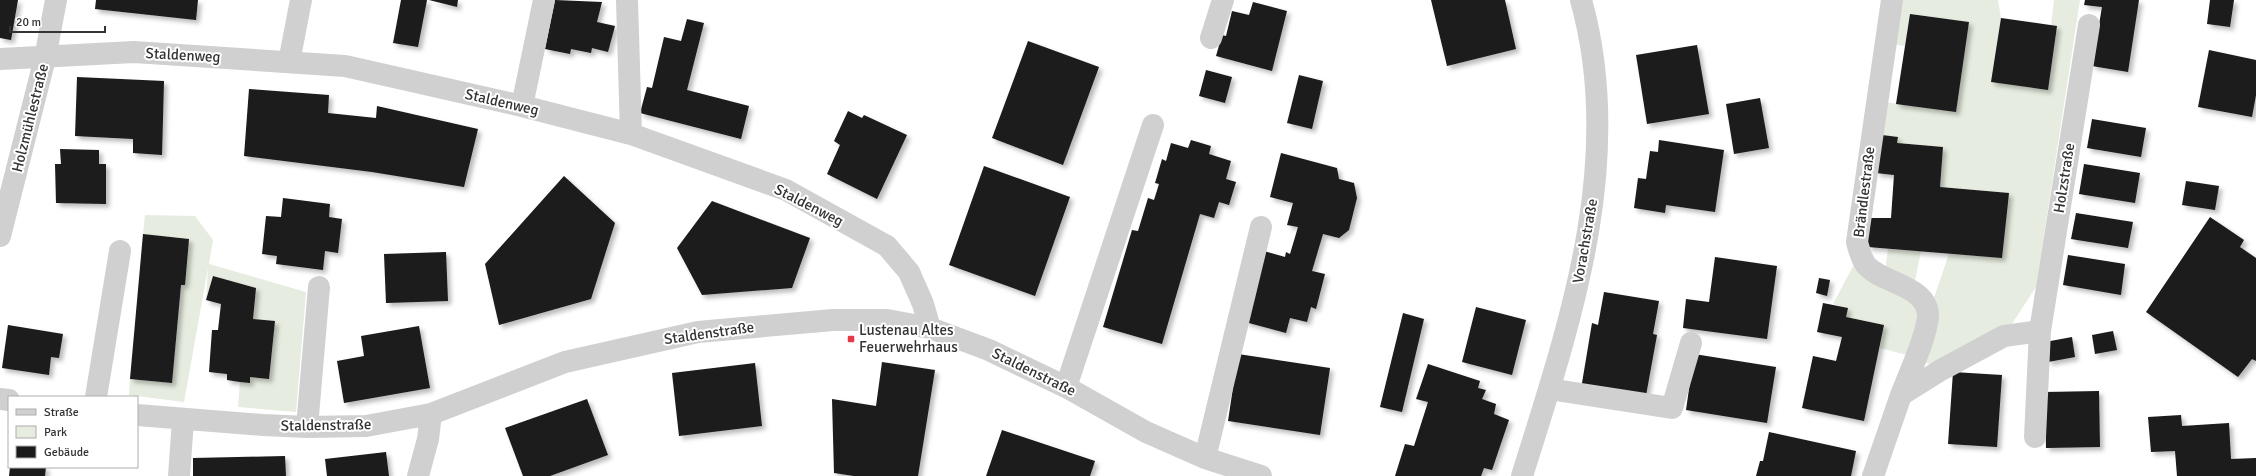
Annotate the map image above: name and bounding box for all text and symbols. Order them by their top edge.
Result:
scale bar [10,8,105,34]
text: 20 m [16,15,41,30]
street label: Staldenweg [145,44,221,66]
street label: Holzmühlestraße [8,62,52,174]
street label: Staldenweg [463,85,541,119]
street label: Holzstraße [2050,142,2078,214]
street label: Brändlestraße [1849,145,1879,239]
street label: Staldenweg [772,180,847,230]
street label: Vorachstraße [1569,197,1601,285]
street label: Staldenstraße [663,318,755,348]
place label: Lustenau Altes Feuerwehrhaus [859,321,958,356]
marker: Lustenau Altes Feuerwehrhaus [846,334,856,344]
street label: Staldenstraße [989,344,1079,400]
legend [8,396,138,468]
text: Straße [44,405,79,420]
street label: Staldenstraße [280,415,372,435]
text: Park [44,425,67,440]
text: Gebäude [44,445,89,460]

